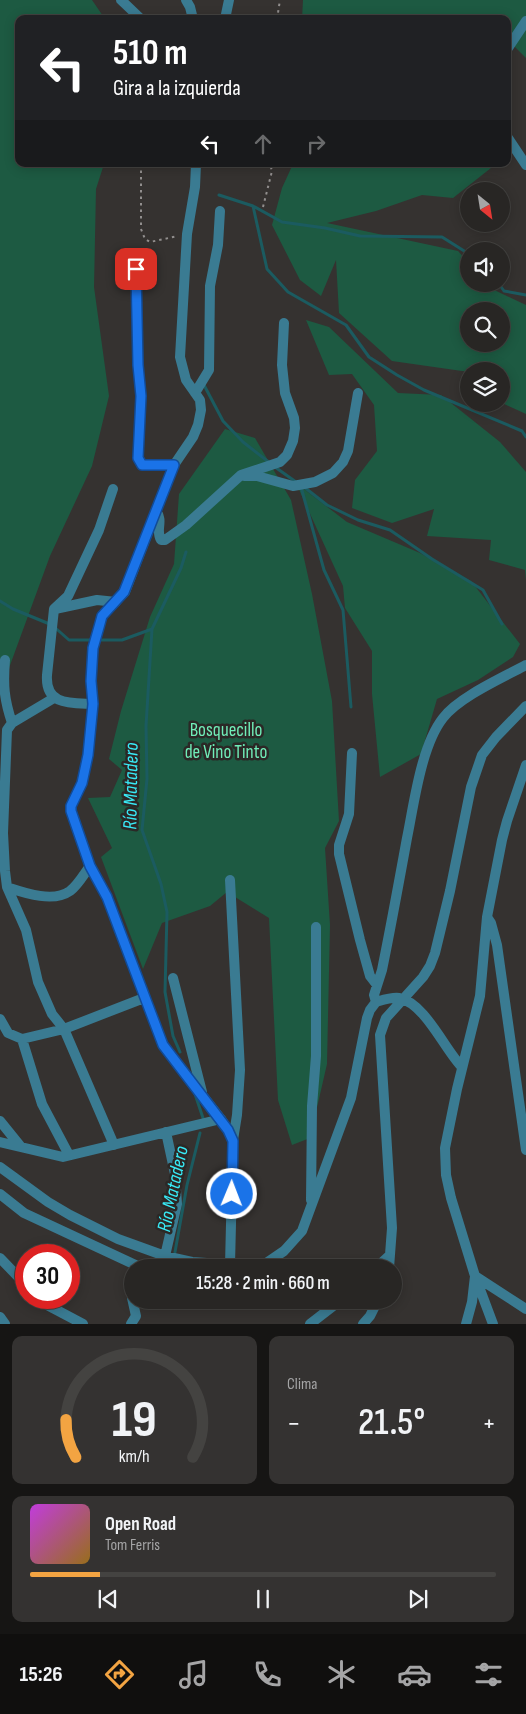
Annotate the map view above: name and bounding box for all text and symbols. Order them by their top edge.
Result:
text: 510 m [113,32,187,75]
icon: left [30,35,95,100]
text: Gira a la izquierda [113,75,241,102]
icon: left [196,130,224,158]
icon: ahead [249,130,277,158]
icon: right [302,130,330,158]
north arrow [460,182,510,232]
map controls [460,182,510,412]
button: sound [460,242,510,292]
pin [115,248,157,290]
icon: arrive [122,255,150,283]
button: search [460,302,510,352]
button: layers [460,362,510,412]
park label: Bosquecillo de Vino Tinto [185,719,267,764]
water label: Río Matadero [118,742,144,830]
water label: Río Matadero [152,1144,194,1234]
position arrow [205,1167,257,1219]
speed limit sign: 30 [15,1244,80,1309]
text: 15:28 · 2 min · 660 m [196,1272,330,1295]
text: Clima [287,1375,317,1394]
text: 19 [112,1389,157,1452]
text: 21.5° [358,1400,425,1445]
text: − [287,1407,301,1440]
text: + [482,1407,496,1440]
text: km/h [119,1446,150,1467]
text: Open Road [105,1513,176,1536]
text: Tom Ferris [105,1536,160,1555]
icon: previous [94,1585,122,1613]
icon: pause [249,1585,277,1613]
icon: next [404,1585,432,1613]
icon: directions [102,1657,137,1692]
icon: music [176,1657,211,1692]
icon: phone [250,1657,285,1692]
icon: climate [324,1657,359,1692]
icon: car [397,1657,432,1692]
icon: filters [471,1657,506,1692]
text: 15:26 [19,1661,63,1688]

